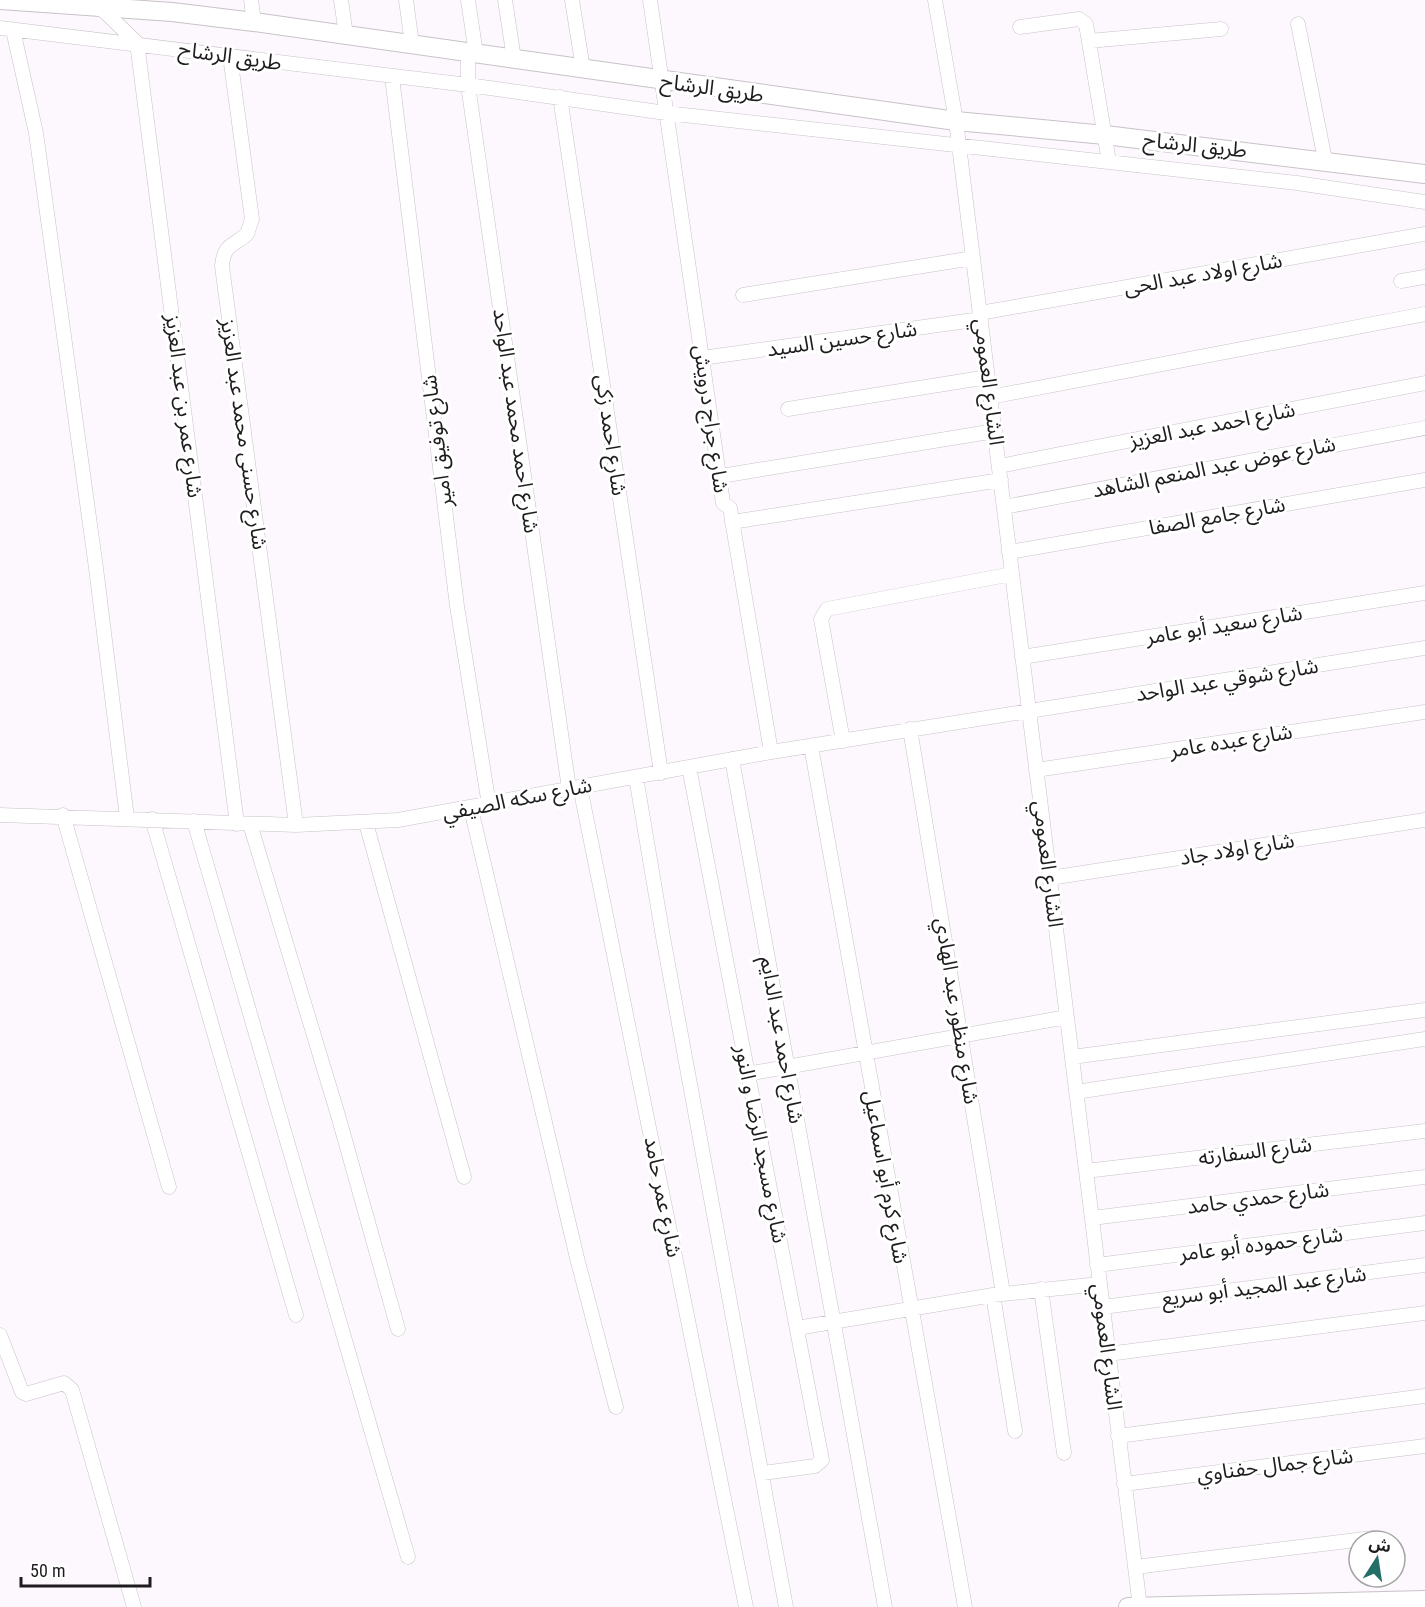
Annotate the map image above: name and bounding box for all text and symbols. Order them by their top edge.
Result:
street label: طريق الرشاح [176,37,283,78]
street label: طريق الرشاح [658,69,765,110]
street label: طريق الرشاح [1142,128,1248,165]
street label: شارع اولاد عبد الحى [1122,248,1285,303]
street label: شارع احمد محمد عبد الواحد [485,307,544,535]
street label: شارع عمر بن عبد العزيز [158,312,207,500]
street label: شارع حسنى محمد عبد العزيز [213,316,272,552]
street label: شارع حسين السيد [765,317,919,364]
street label: الشارع العمومي [965,317,1009,447]
street label: شارع جراج درويش [686,343,733,495]
street label: شارع توفيق امير [417,373,460,510]
street label: شارع احمد زكى [588,373,631,498]
street label: شارع احمد عبد العزيز [1126,397,1298,456]
street label: شارع عوض عبد المنعم الشاهد [1090,432,1338,505]
street label: شارع جامع الصفا [1147,492,1288,543]
street label: شارع سعيد أبو عامر [1143,600,1305,652]
street label: شارع شوقي عبد الواحد [1134,654,1321,710]
street label: شارع عبده عامر [1167,719,1295,766]
street label: شارع سكه الصيفي [440,773,595,829]
street label: الشارع العمومي [1024,799,1068,929]
street label: شارع اولاد جاد [1178,828,1296,873]
street label: شارع منظور عبد الهادي [927,916,984,1106]
street label: شارع احمد عبد الدايم [752,954,809,1126]
street label: شارع مسجد الرضا و النور [727,1042,792,1246]
street label: شارع كرم أبو اسماعيل [855,1088,914,1266]
street label: شارع السفارته [1197,1132,1313,1173]
street label: شارع عمر حامد [637,1135,686,1260]
street label: شارع حمدي حامد [1186,1177,1331,1222]
street label: شارع حموده أبو عامر [1177,1221,1345,1269]
street label: شارع عبد المجيد أبو سريع [1160,1261,1368,1313]
street label: الشارع العمومي [1083,1282,1127,1412]
street label: شارع جمال حفناوي [1196,1444,1355,1490]
north arrow [1347,1529,1407,1589]
text: ش [1367,1533,1393,1556]
scale bar [21,1550,150,1588]
text: 50 m [30,1560,65,1581]

